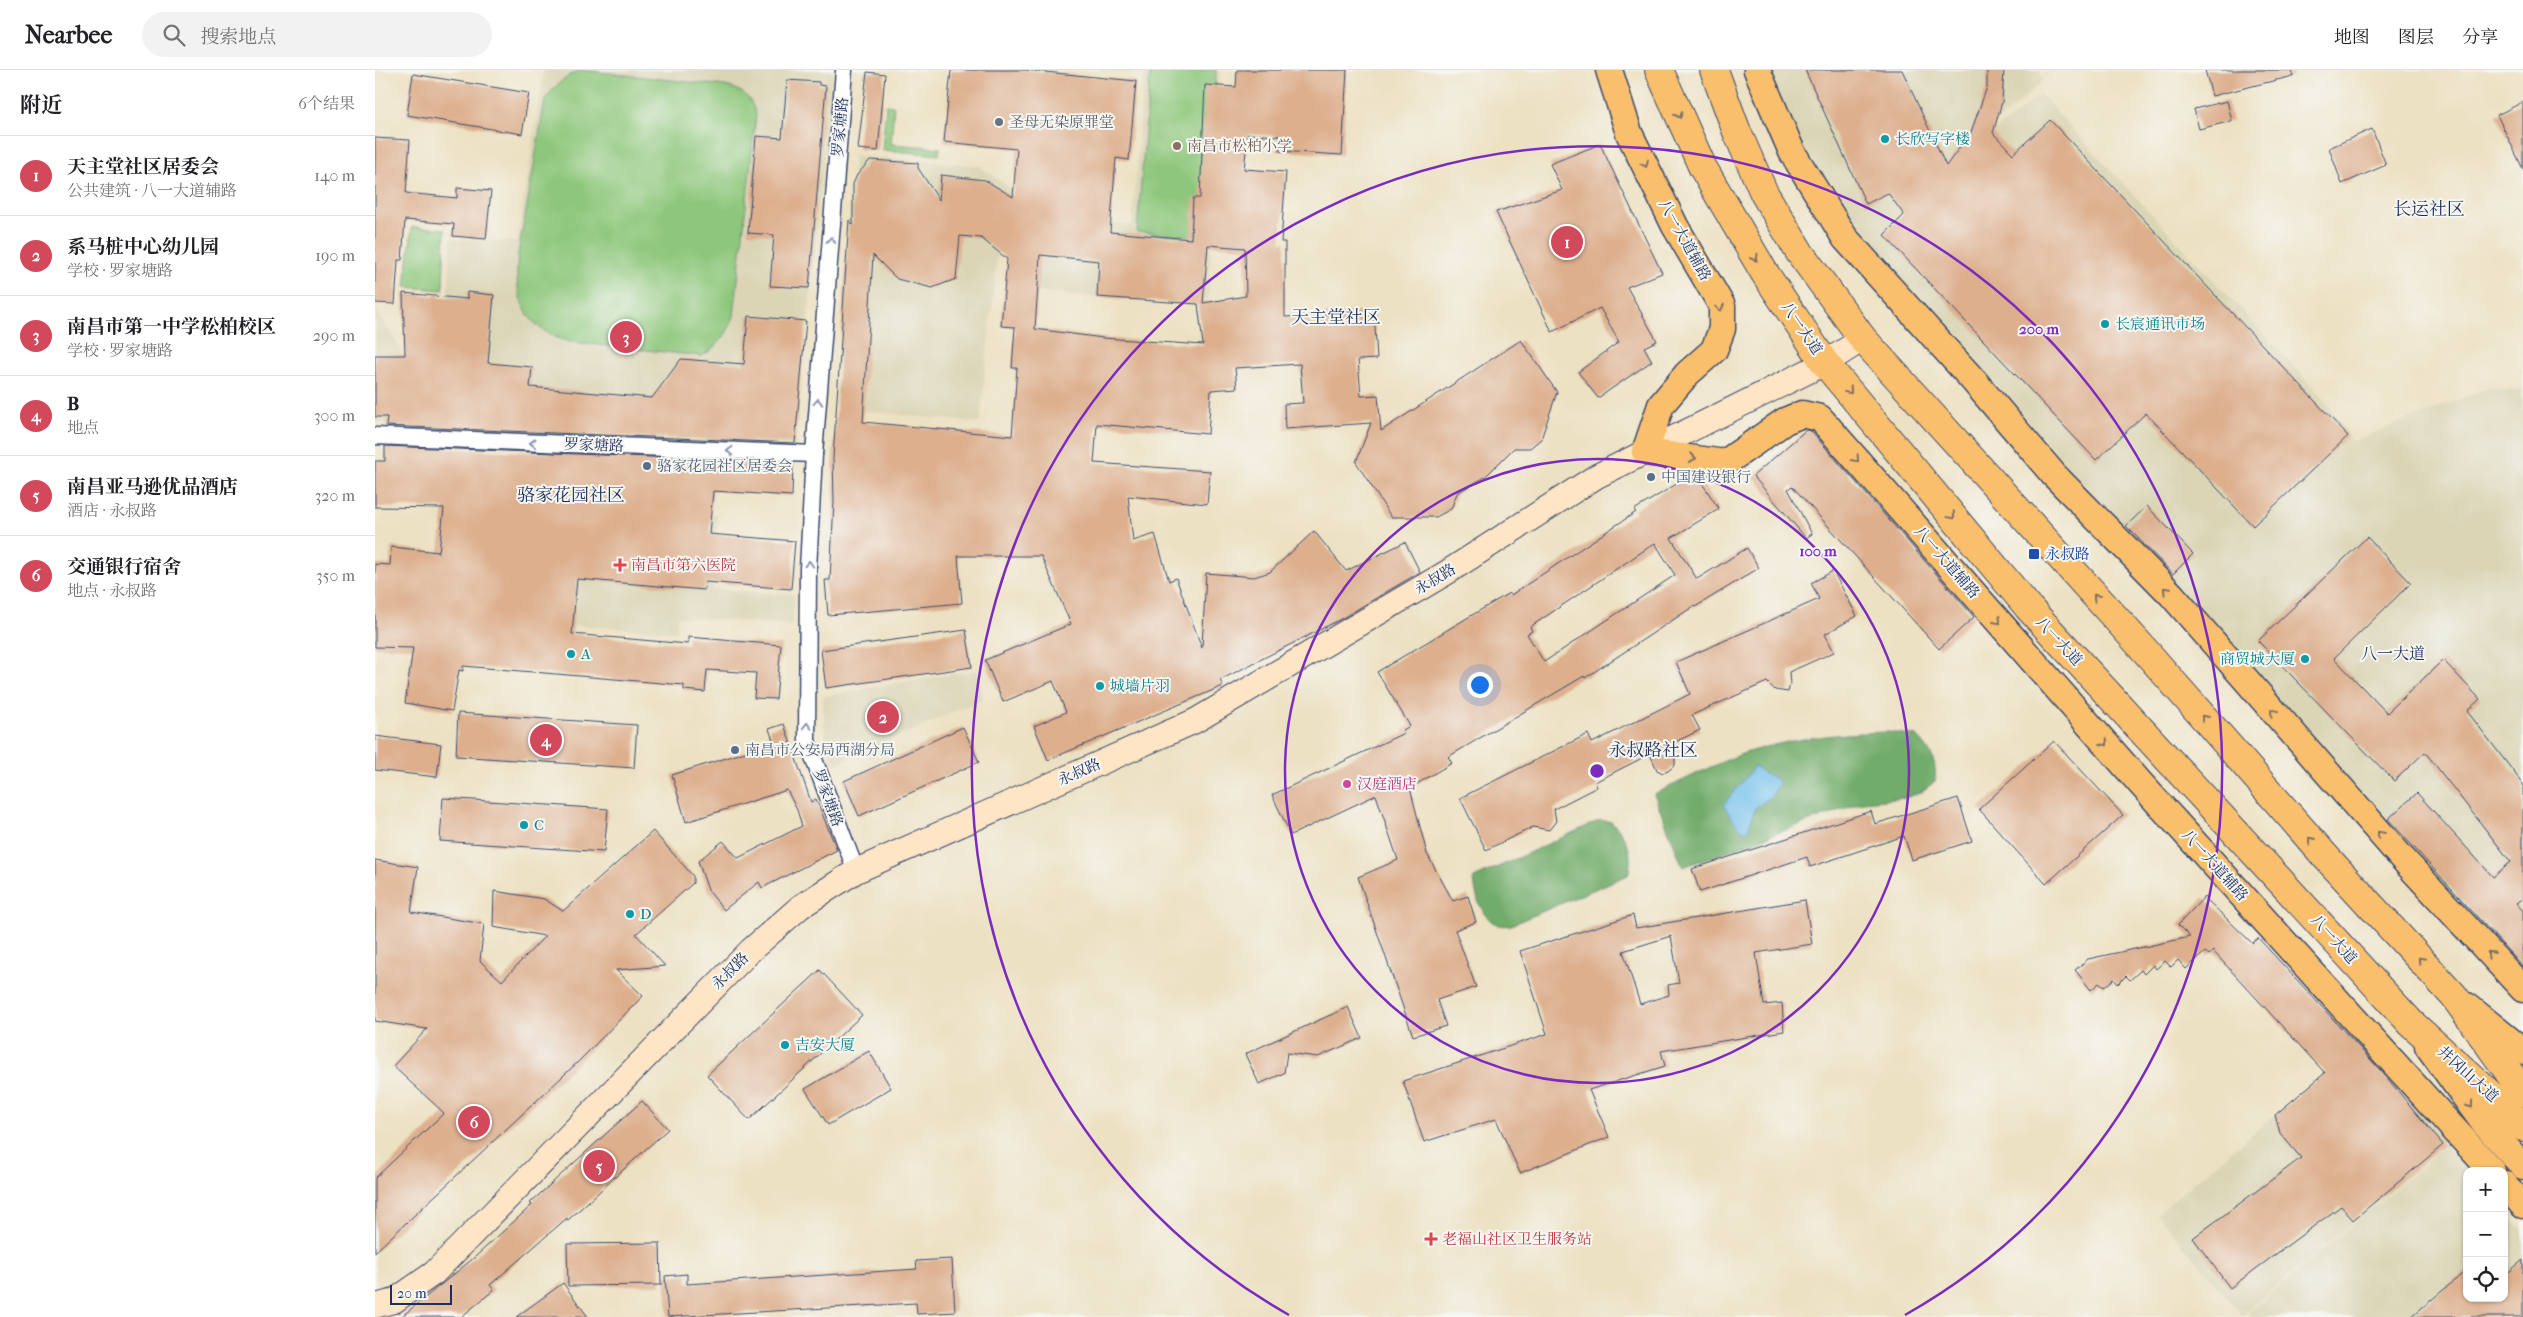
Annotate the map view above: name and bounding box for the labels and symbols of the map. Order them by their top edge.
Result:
street label: 罗家塘路 [828,96,852,158]
one-way arrow [1673,110,1683,119]
place label: 圣母无染原罪堂 [1009,113,1114,131]
marker: 圣母无染原罪堂 [993,116,1005,128]
place label: 长欣写字楼 [1895,130,1970,148]
marker: 长欣写字楼 [1879,133,1891,145]
place label: 南昌市松柏小学 [1187,137,1292,155]
marker: 南昌市松柏小学 [1171,140,1183,152]
one-way arrow [1639,159,1649,168]
street label: 八一大道辅路 [1655,196,1715,284]
district label: 长运社区 [2393,199,2465,220]
pin: 1 [1551,223,1583,261]
one-way arrow [825,236,836,244]
one-way arrow [1749,252,1759,261]
street label: 八一大道 [1778,298,1826,358]
one-way arrow [1714,304,1725,312]
district label: 天主堂社区 [1291,307,1381,328]
place label: 长宸通讯市场 [2115,315,2205,333]
pin: 3 [610,318,642,356]
marker: 长宸通讯市场 [2099,318,2111,330]
text: 200 m [2019,320,2059,338]
one-way arrow [1843,385,1852,394]
one-way arrow [813,398,824,406]
street label: 罗家塘路 [564,435,624,455]
one-way arrow [529,438,536,448]
one-way arrow [726,445,734,456]
one-way arrow [1689,452,1697,463]
one-way arrow [1851,454,1860,463]
place label: 骆家花园社区居委会 [657,457,792,475]
marker: 骆家花园社区居委会 [641,460,653,472]
place label: 中国建设银行 [1661,468,1751,486]
marker: 中国建设银行 [1645,471,1657,483]
district label: 骆家花园社区 [517,485,625,506]
one-way arrow [1947,510,1956,519]
street label: 八一大道辅路 [1911,522,1983,602]
text: 100 m [1799,542,1837,560]
place label: 永叔路 [2045,545,2090,563]
marker: 永叔路 [2027,547,2041,561]
place label: 南昌市第六医院 [631,556,736,574]
marker: 南昌市第六医院 [613,558,627,572]
one-way arrow [803,560,814,568]
street label: 永叔路 [1411,560,1459,598]
one-way arrow [2163,586,2172,595]
one-way arrow [2092,594,2101,603]
street label: 八一大道 [2032,613,2086,669]
one-way arrow [1992,615,2001,624]
district label: 八一大道 [2361,644,2425,663]
place label: A [580,645,591,663]
marker: A [565,648,577,660]
place label: 商贸城大厦 [2220,650,2295,668]
marker: 商贸城大厦 [2299,653,2311,665]
your location [1467,672,1493,698]
place label: 城墙片羽 [1110,677,1170,695]
marker: 城墙片羽 [1094,680,1106,692]
pin: 2 [867,698,899,736]
one-way arrow [2270,708,2279,717]
one-way arrow [2201,715,2210,724]
pin: 4 [530,721,562,759]
one-way arrow [802,722,813,730]
one-way arrow [2099,738,2108,747]
district label: 永叔路社区 [1608,740,1698,761]
place label: 南昌市公安局西湖分局 [745,741,895,759]
marker: 南昌市公安局西湖分局 [729,744,741,756]
street label: 永叔路 [1055,755,1103,789]
centre of rings [1588,762,1606,780]
street label: 罗家塘路 [809,767,847,829]
place label: 汉庭酒店 [1357,775,1417,793]
marker: 汉庭酒店 [1341,778,1353,790]
place label: C [534,816,544,834]
marker: C [518,819,530,831]
street label: 八一大道辅路 [2178,826,2252,904]
one-way arrow [2377,830,2386,839]
one-way arrow [2309,837,2317,846]
place label: D [640,905,651,923]
marker: D [624,908,636,920]
street label: 八一大道 [2307,911,2361,967]
street label: 永叔路 [708,949,752,993]
one-way arrow [2487,950,2496,959]
one-way arrow [2418,957,2427,966]
place label: 吉安大厦 [795,1036,855,1054]
marker: 吉安大厦 [779,1039,791,1051]
street label: 井冈山大道 [2434,1042,2502,1106]
one-way arrow [2465,1099,2473,1108]
pin: 6 [458,1103,490,1141]
pin: 5 [583,1147,615,1185]
place label: 老福山社区卫生服务站 [1442,1230,1592,1248]
marker: 老福山社区卫生服务站 [1424,1232,1438,1246]
scale bar [390,1282,453,1305]

